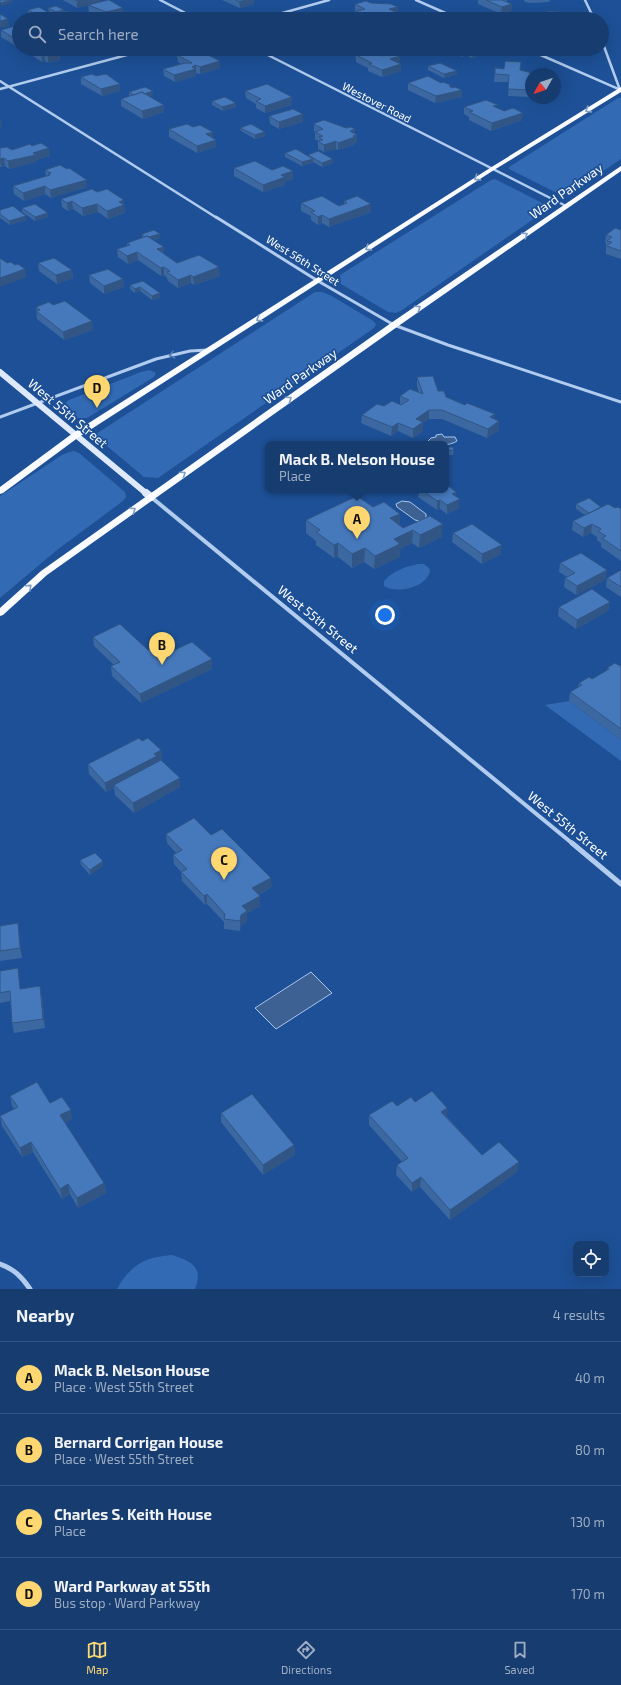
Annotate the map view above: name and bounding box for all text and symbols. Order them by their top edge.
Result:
search box [12,12,609,56]
icon: search [26,23,48,45]
text: Search here [58,25,139,43]
north arrow [525,68,561,104]
street label: Westover Road [340,79,414,125]
one-way arrow [585,105,592,112]
street label: Ward Parkway [526,160,606,222]
one-way arrow [474,173,481,181]
street label: West 56th Street [264,232,342,288]
one-way arrow [521,233,528,240]
one-way arrow [365,244,372,251]
one-way arrow [414,305,421,313]
one-way arrow [256,314,263,321]
street label: Ward Parkway [260,345,340,407]
one-way arrow [169,351,175,359]
street label: West 55th Street [25,375,111,451]
pin: D [84,375,110,408]
one-way arrow [285,396,292,404]
popup [265,441,449,493]
text: Mack B. Nelson House [279,450,435,468]
text: Place [279,468,311,484]
one-way arrow [179,472,186,479]
pin: A [344,506,370,539]
one-way arrow [129,508,136,515]
street label: West 55th Street [274,582,362,656]
one-way arrow [24,584,32,592]
your location [375,605,395,625]
pin: B [149,632,175,665]
street label: West 55th Street [524,788,612,862]
pin: C [211,847,237,880]
map controls [573,1241,609,1277]
button: locate [573,1241,609,1277]
text: Nearby [16,1305,74,1325]
text: 4 results [553,1307,605,1323]
text: Mack B. Nelson House [54,1361,210,1379]
text: A [25,1370,33,1386]
text: 40 m [575,1370,605,1386]
text: Place · West 55th Street [54,1379,194,1395]
text: Bernard Corrigan House [54,1433,223,1451]
text: B [25,1442,33,1458]
text: 80 m [575,1442,605,1458]
text: Place · West 55th Street [54,1451,194,1467]
text: Charles S. Keith House [54,1505,212,1523]
text: C [25,1514,33,1530]
text: 130 m [570,1514,605,1530]
text: Place [54,1523,86,1539]
text: Ward Parkway at 55th [54,1577,210,1595]
text: D [25,1586,33,1602]
text: 170 m [571,1586,605,1602]
text: Bus stop · Ward Parkway [54,1595,200,1611]
tab: Map [86,1639,108,1676]
tab: Directions [281,1639,332,1676]
tab: Saved [504,1639,535,1676]

